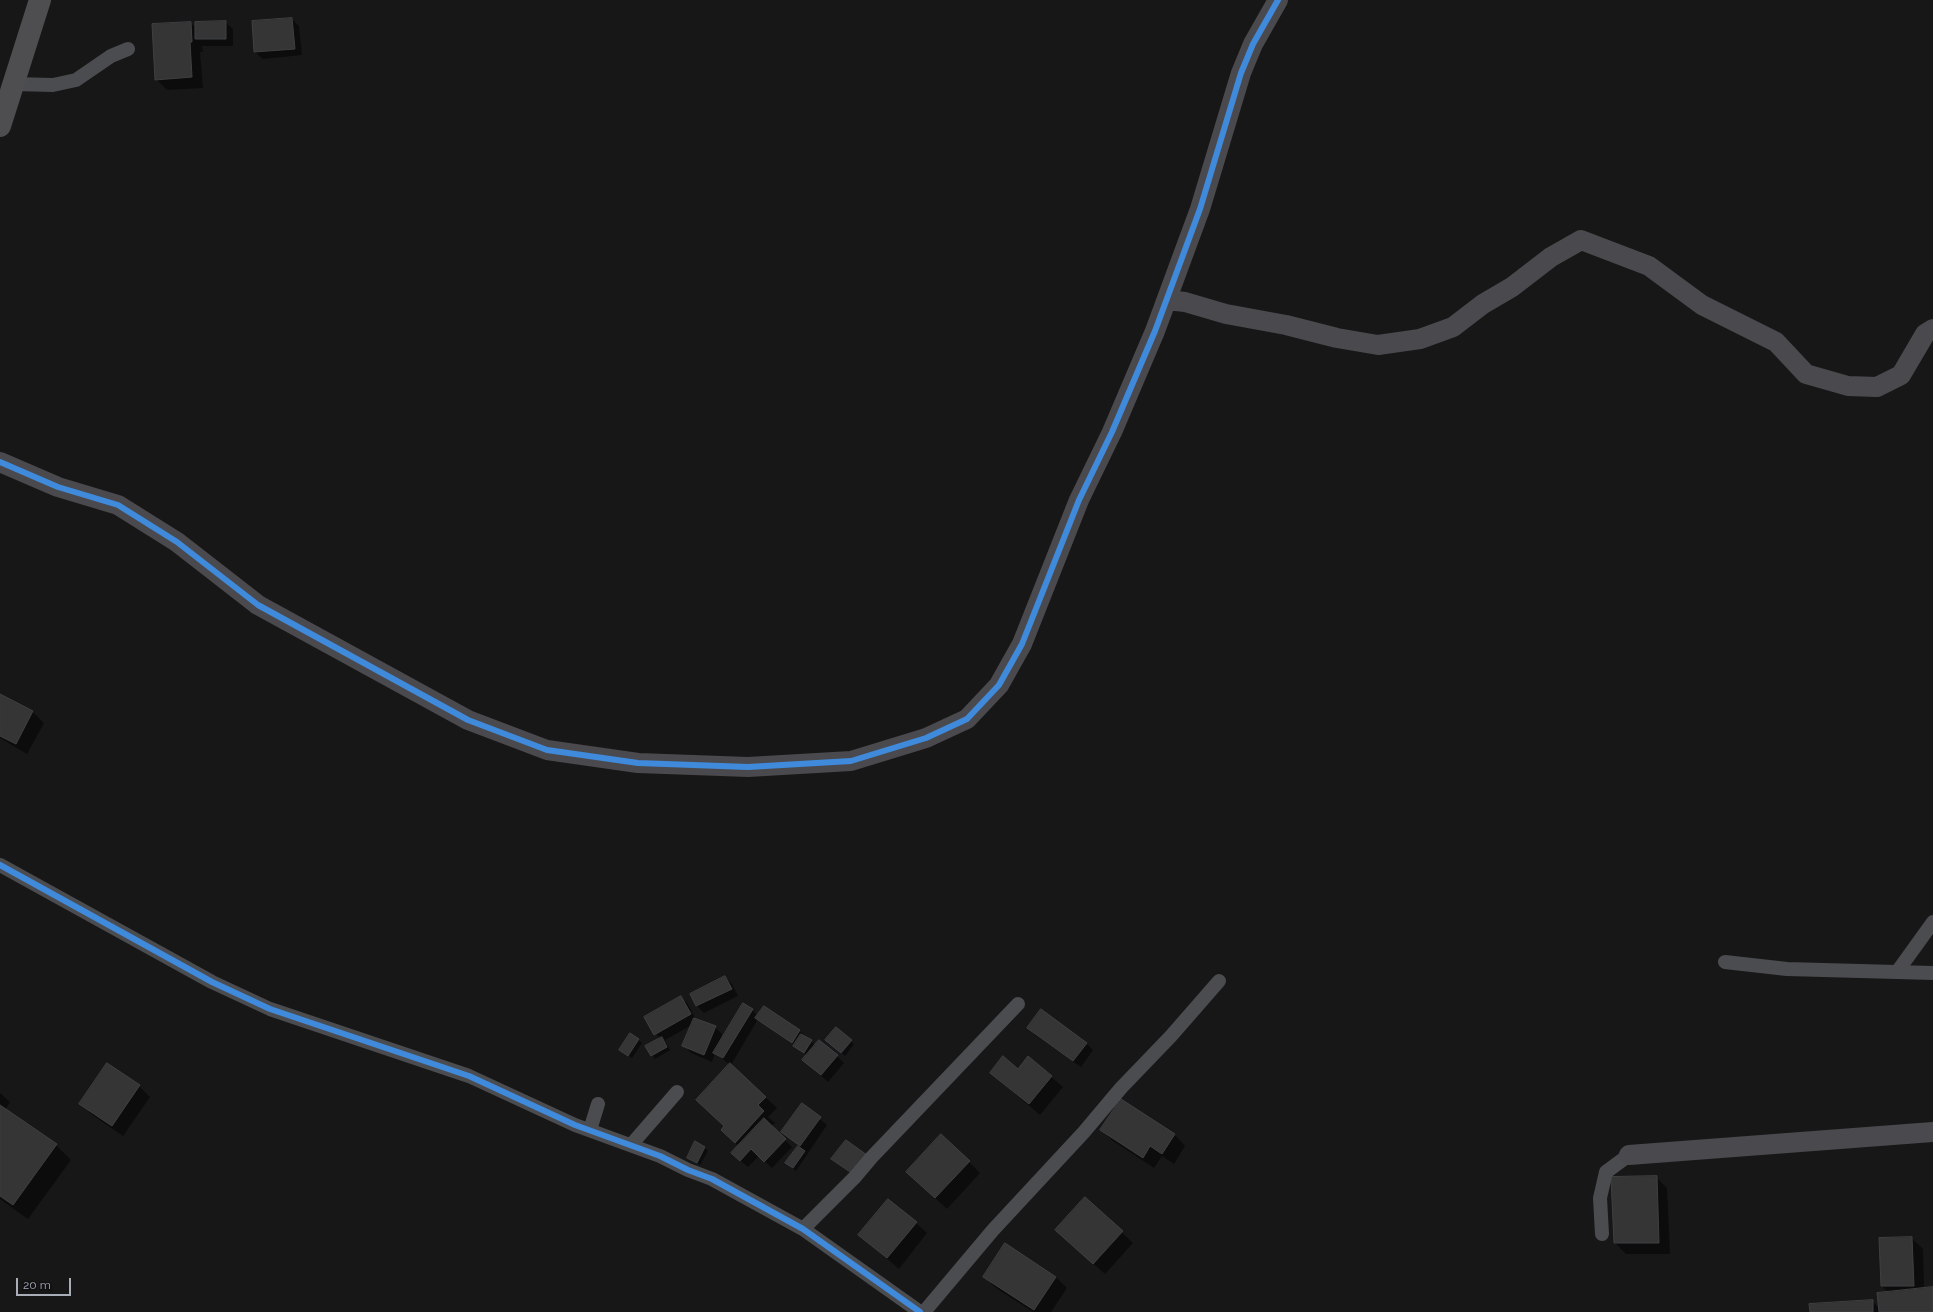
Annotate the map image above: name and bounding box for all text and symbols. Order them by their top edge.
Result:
scale bar [18,1270,73,1296]
text: 20 m [23,1278,51,1292]

